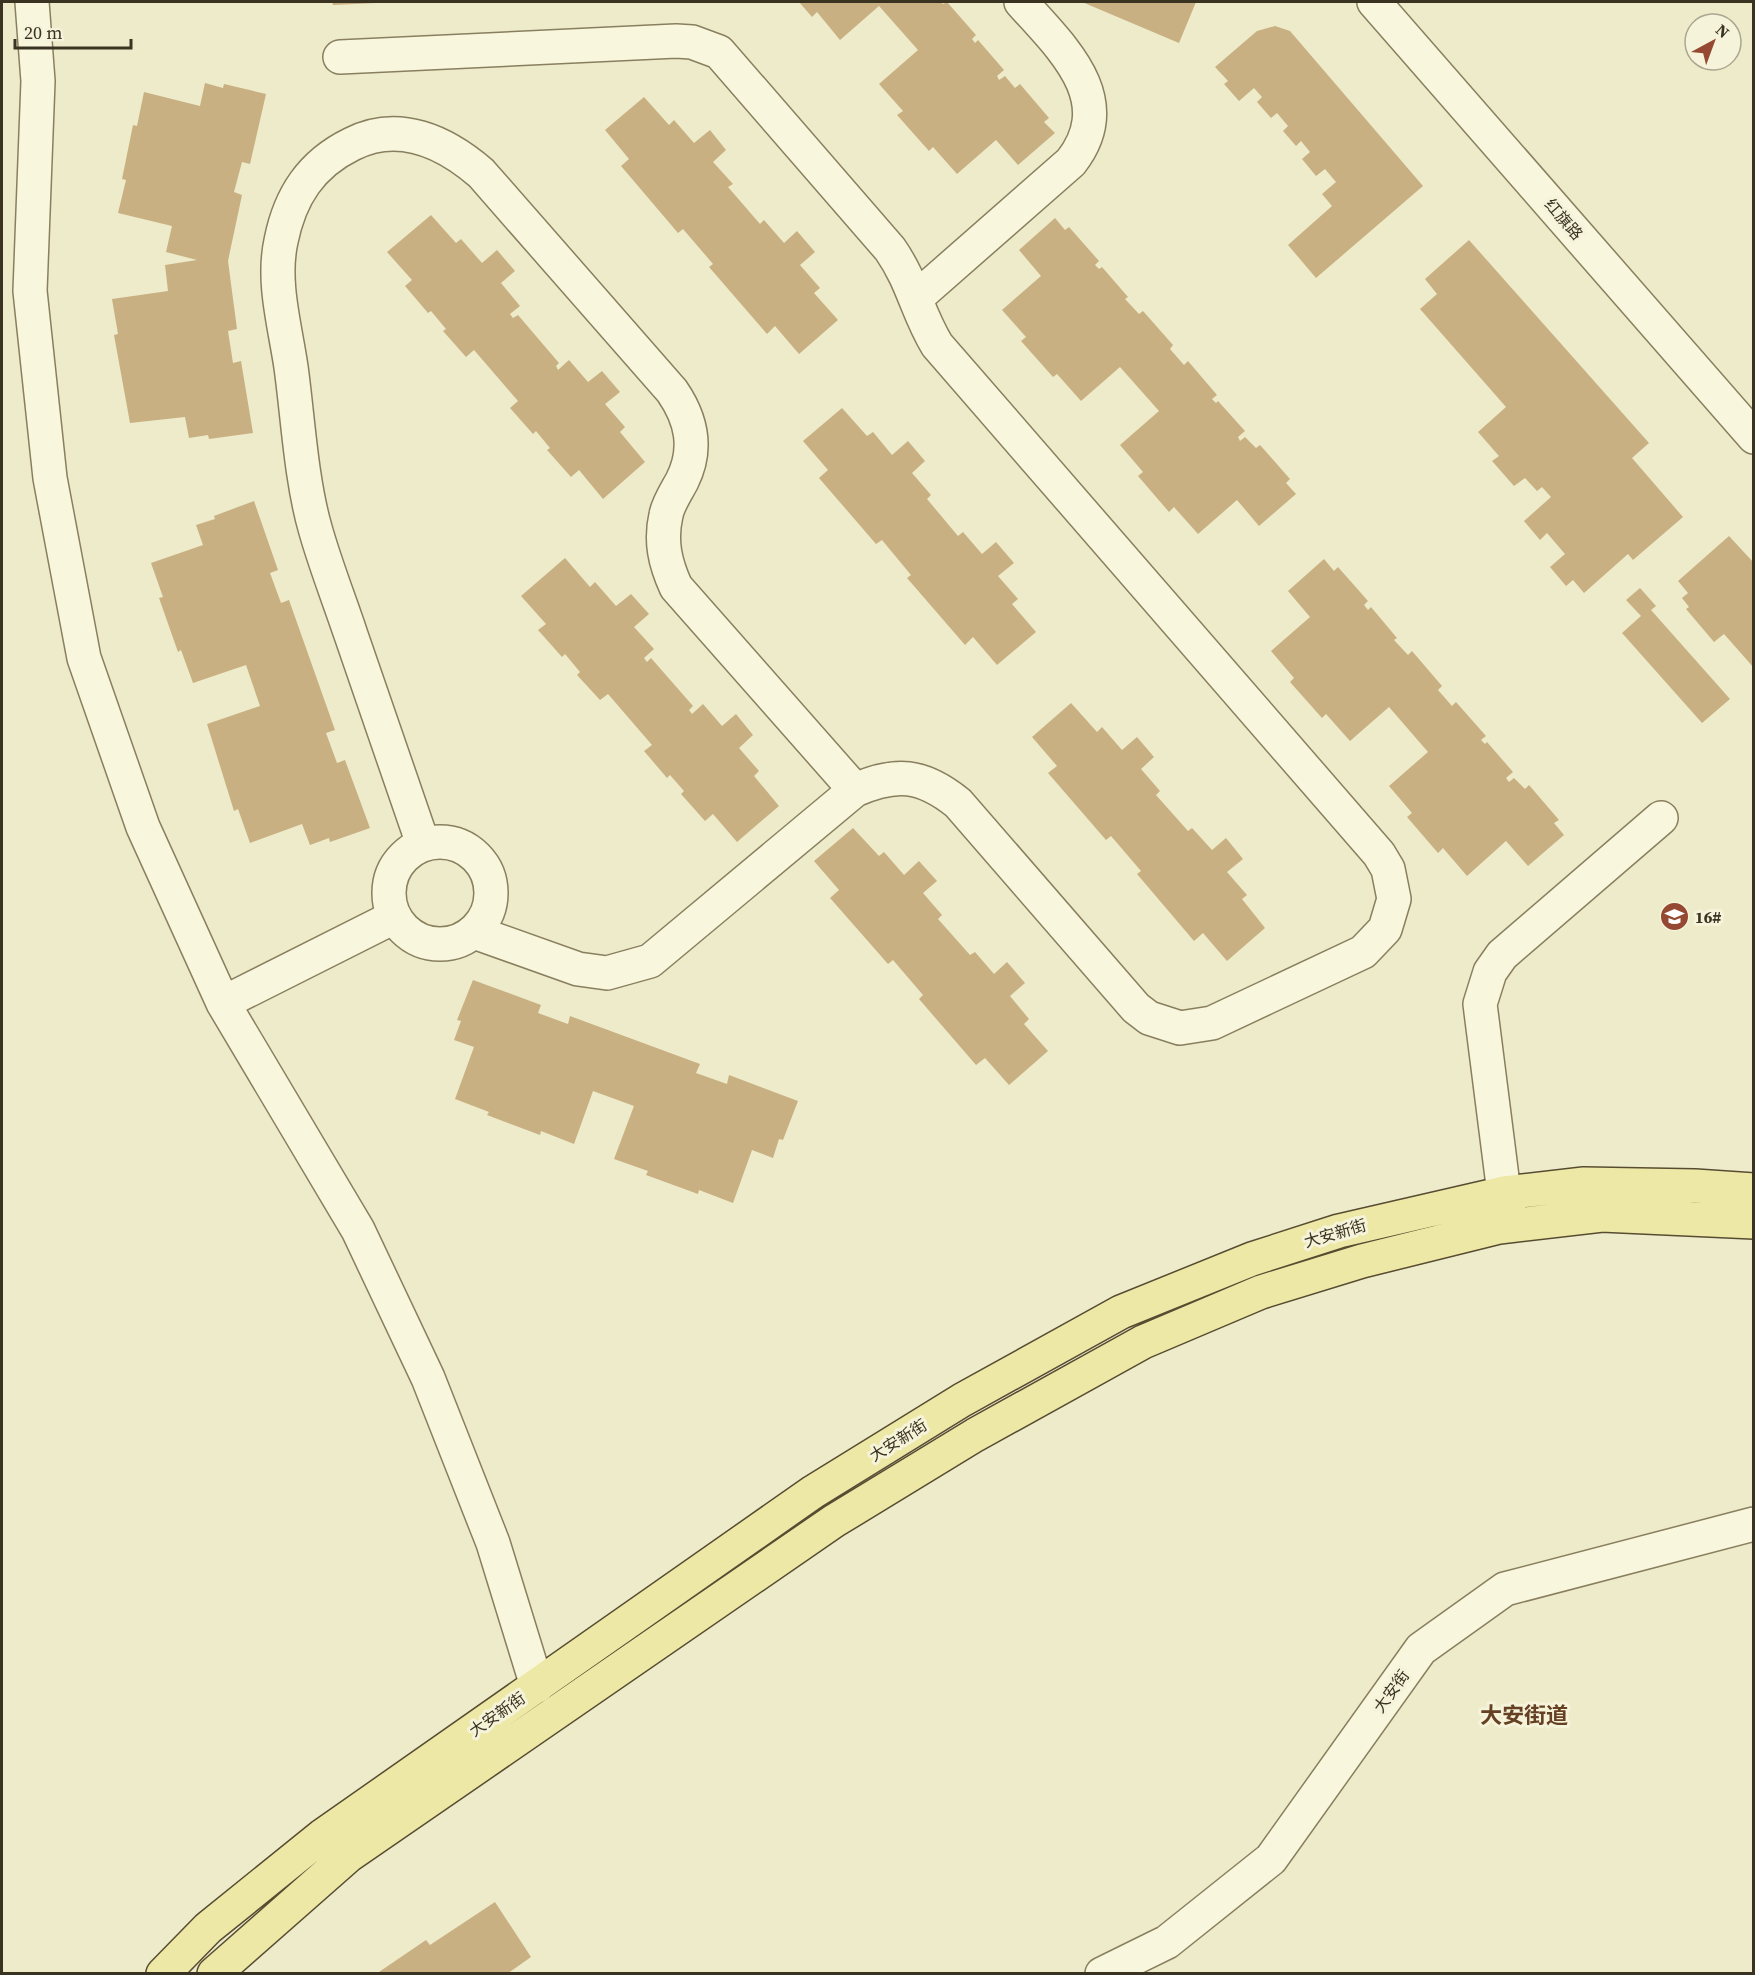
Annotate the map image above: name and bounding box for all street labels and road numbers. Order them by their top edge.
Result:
street label: 红旗路 [1540,194,1588,244]
street label: 大安新街 [1301,1214,1369,1252]
street label: 大安新街 [865,1414,931,1466]
street label: 大安街 [1368,1665,1414,1717]
street label: 大安新街 [464,1687,530,1741]

